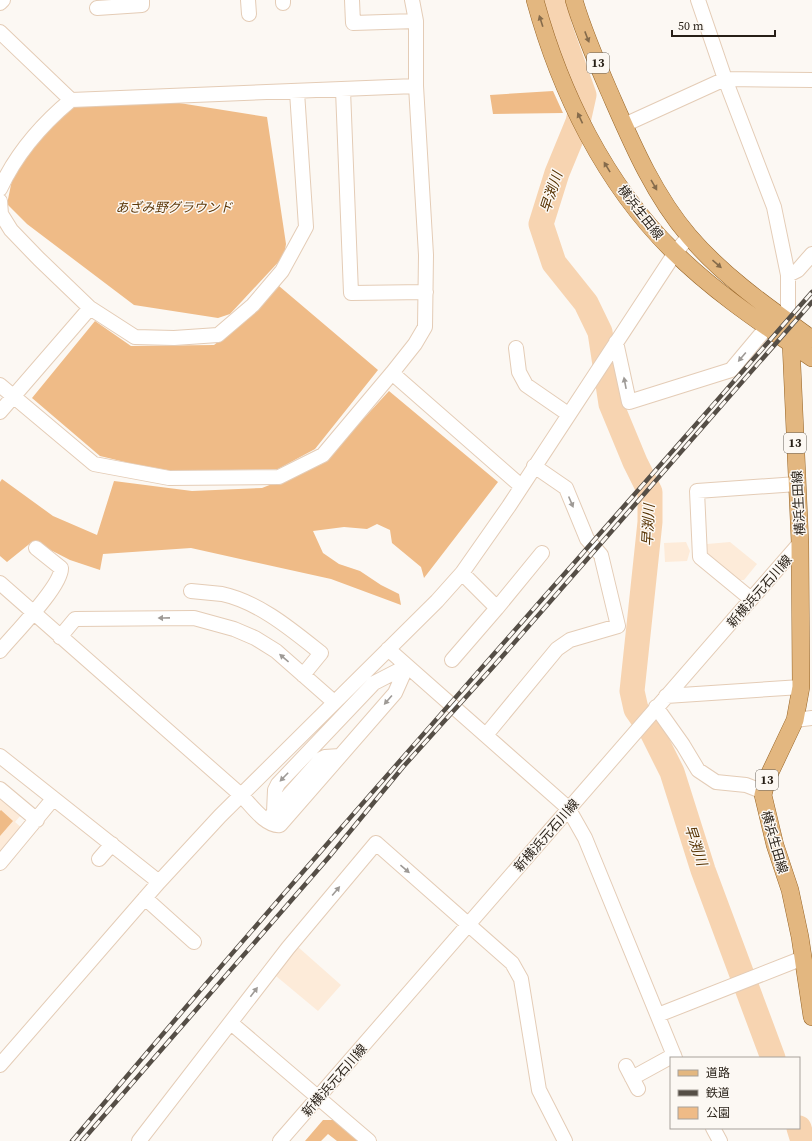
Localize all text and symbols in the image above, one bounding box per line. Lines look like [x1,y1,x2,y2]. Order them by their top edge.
scale bar [672,12,775,38]
one-way arrow [538,14,544,26]
text: 50 m [678,18,704,34]
one-way arrow [585,31,591,43]
road number: 13 [587,53,609,73]
one-way arrow [577,112,583,123]
one-way arrow [604,161,611,173]
water label: 早渕川 [535,167,568,215]
one-way arrow [650,179,657,191]
street label: 横浜生田線 [614,181,667,243]
park label: あざみ野グラウンド [115,199,233,216]
one-way arrow [711,260,722,269]
one-way arrow [737,351,746,362]
one-way arrow [622,376,628,389]
road number: 13 [784,433,806,453]
street label: 横浜生田線 [788,470,809,536]
one-way arrow [569,496,575,508]
water label: 早渕川 [637,502,659,546]
street label: 新横浜元石川線 [723,551,796,631]
one-way arrow [157,615,170,621]
one-way arrow [279,654,289,663]
one-way arrow [384,695,393,706]
road number: 13 [756,770,778,790]
one-way arrow [280,772,289,782]
street label: 新横浜元石川線 [510,795,583,875]
street label: 横浜生田線 [757,809,792,876]
water label: 早渕川 [680,822,713,870]
one-way arrow [400,865,411,874]
one-way arrow [331,886,340,897]
one-way arrow [250,987,259,998]
street label: 新横浜元石川線 [298,1040,371,1120]
legend [670,1057,800,1129]
text: 道路 [706,1065,730,1081]
text: 鉄道 [706,1085,730,1101]
text: 公園 [706,1105,730,1121]

